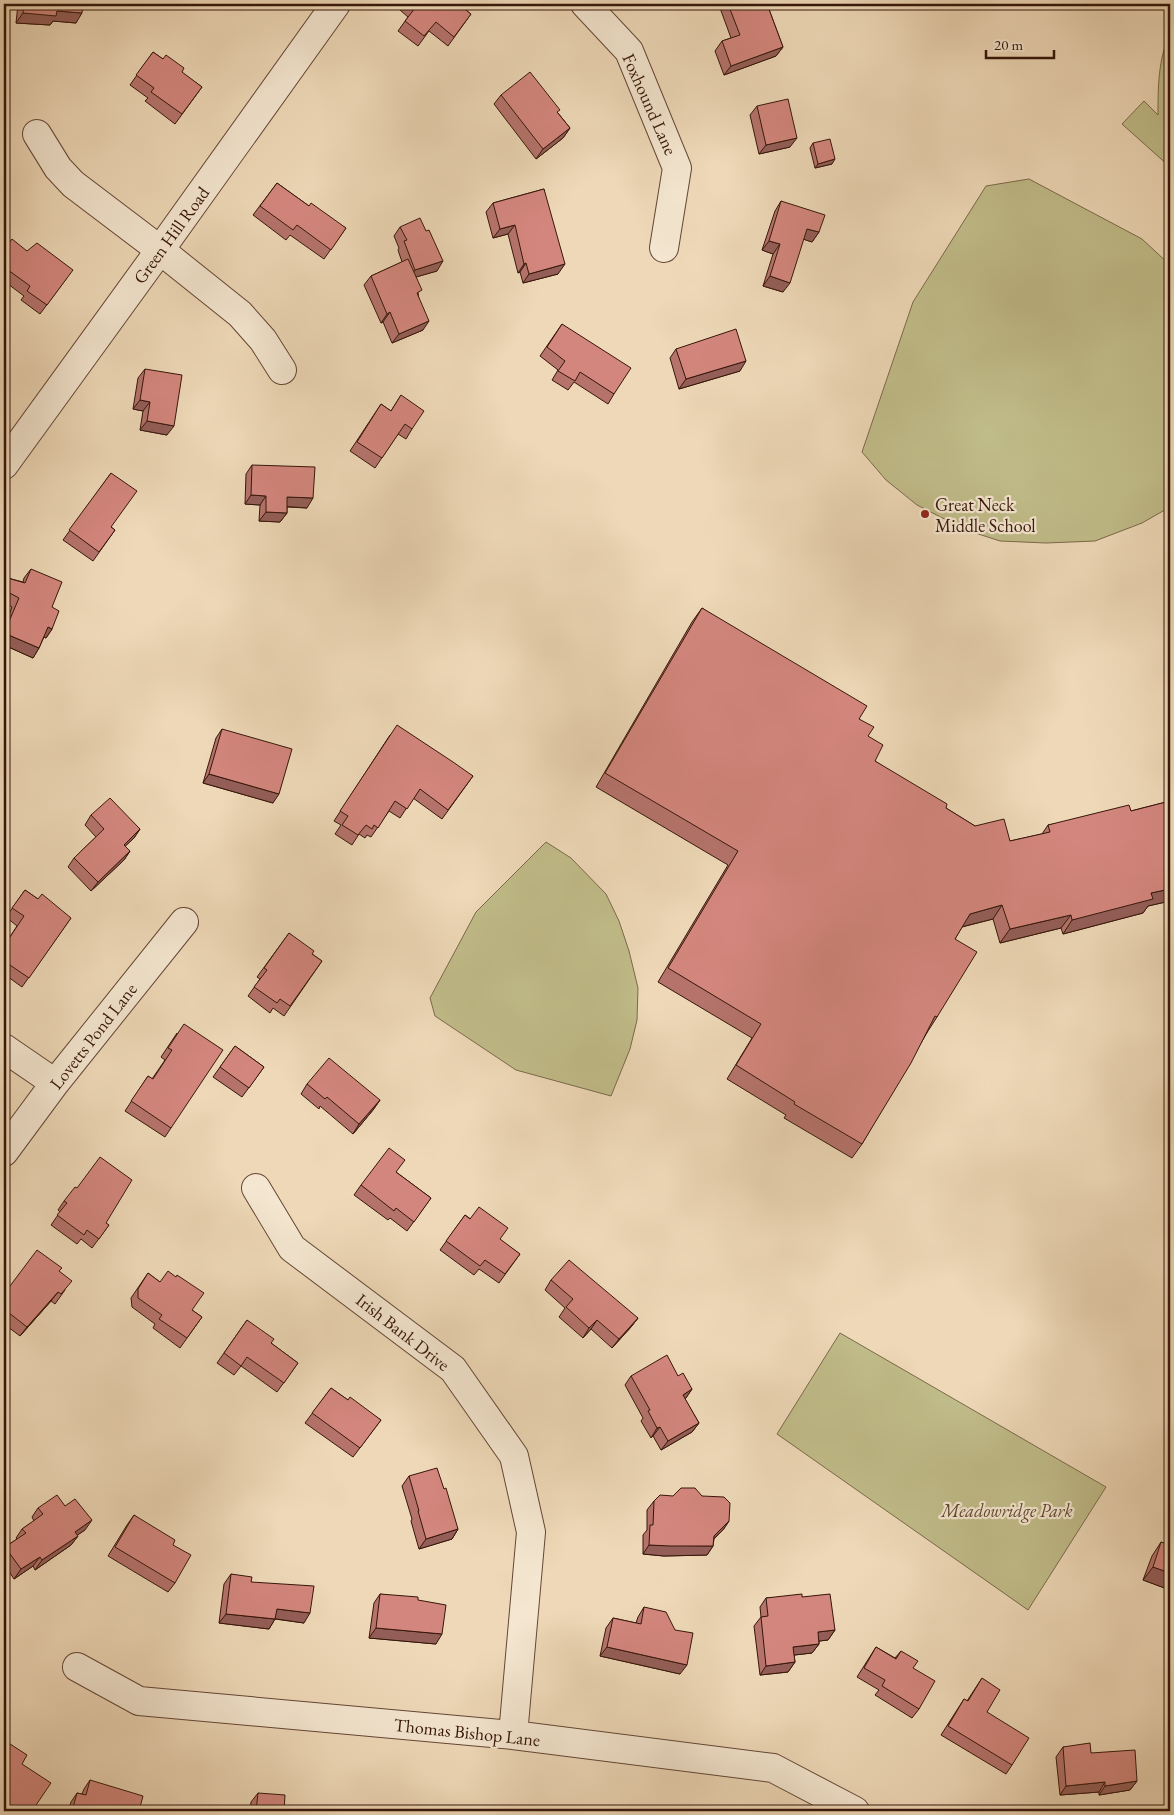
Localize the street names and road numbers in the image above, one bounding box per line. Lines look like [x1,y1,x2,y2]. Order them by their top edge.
street label: Foxhound Lane [617,50,683,158]
street label: Green Hill Road [128,181,215,288]
street label: Lovetts Pond Lane [44,978,142,1094]
street label: Irish Bank Drive [351,1288,455,1376]
street label: Thomas Bishop Lane [393,1713,541,1751]

